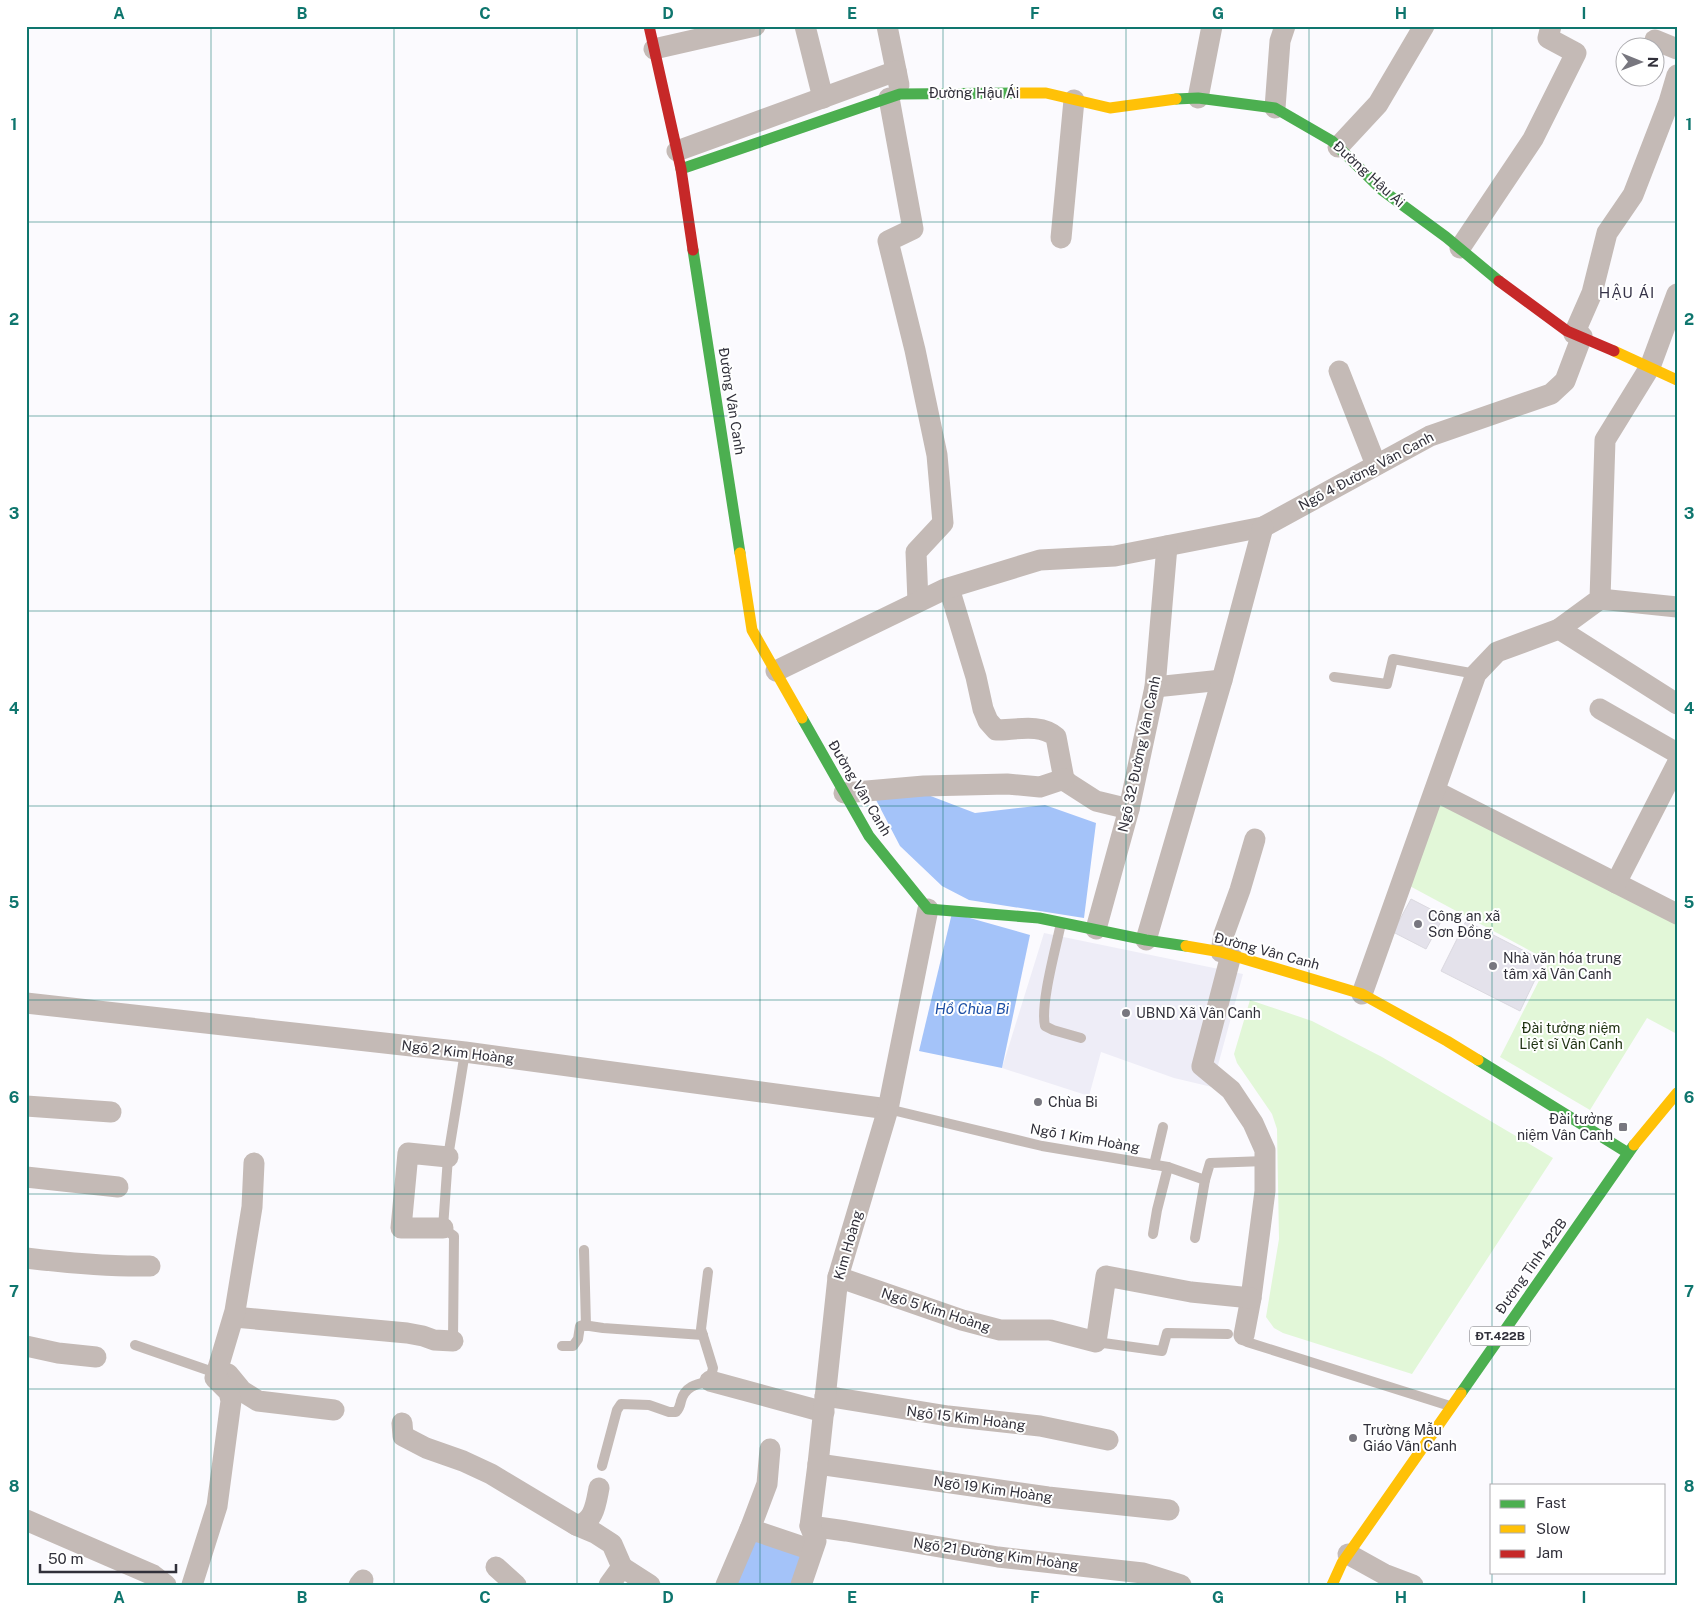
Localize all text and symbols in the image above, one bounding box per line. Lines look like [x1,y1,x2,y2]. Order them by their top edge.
text: A [113,4,125,23]
text: B [297,4,308,23]
text: C [479,4,491,23]
text: D [662,4,674,23]
text: E [847,4,857,23]
text: F [1030,4,1040,23]
text: G [1212,4,1224,23]
text: H [1395,4,1407,23]
text: I [1582,4,1586,23]
north arrow [1616,38,1666,88]
text: N [1645,57,1661,68]
street label: Đường Hậu Ái [929,84,1019,101]
text: 1 [11,115,17,134]
text: 1 [1686,115,1692,134]
street label: Đường Hậu Ái [1330,137,1409,210]
district label: HẬU ÁI [1599,283,1655,301]
text: 2 [9,310,19,329]
text: 2 [1684,310,1694,329]
street label: Đường Vân Canh [716,346,748,456]
street label: Ngõ 4 Đường Vân Canh [1296,429,1436,513]
text: 3 [9,504,19,523]
text: 3 [1684,504,1694,523]
street label: Ngõ 32 Đường Vân Canh [1115,674,1163,834]
text: 4 [9,699,20,718]
text: 4 [1684,699,1695,718]
street label: Đường Vân Canh [825,737,895,839]
text: 5 [9,893,20,912]
text: 5 [1684,893,1695,912]
place label: Công an xã Sơn Đồng [1428,908,1500,940]
marker: Công an xã Sơn Đồng [1412,918,1424,930]
street label: Đường Vân Canh [1213,929,1321,973]
place label: Nhà văn hóa trung tâm xã Vân Canh [1503,950,1622,982]
marker: Nhà văn hóa trung tâm xã Vân Canh [1487,960,1499,972]
water label: Hồ Chùa Bi [935,1000,1010,1017]
place label: UBND Xã Vân Canh [1136,1005,1261,1021]
marker: UBND Xã Vân Canh [1120,1007,1132,1019]
park label: Đài tưởng niệm Liệt sĩ Vân Canh [1519,1020,1623,1052]
street label: Ngõ 2 Kim Hoàng [401,1037,516,1067]
text: 6 [9,1088,19,1107]
text: 6 [1684,1088,1694,1107]
place label: Chùa Bi [1048,1094,1098,1110]
marker: Chùa Bi [1032,1096,1044,1108]
place label: Đài tưởng niệm Vân Canh [1517,1111,1613,1143]
street label: Ngõ 1 Kim Hoàng [1029,1120,1141,1156]
marker: Đài tưởng niệm Vân Canh [1617,1121,1629,1133]
street label: Kim Hoàng [830,1208,866,1282]
street label: Đường Tỉnh 422B [1492,1215,1570,1317]
text: 7 [9,1282,19,1301]
text: 7 [1684,1282,1694,1301]
street label: Ngõ 5 Kim Hoàng [879,1285,993,1335]
road number: ĐT.422B [1470,1326,1530,1345]
street label: Ngõ 15 Kim Hoàng [906,1403,1027,1433]
place label: Trường Mẫu Giáo Vân Canh [1363,1422,1457,1454]
marker: Trường Mẫu Giáo Vân Canh [1347,1432,1359,1444]
street label: Ngõ 19 Kim Hoàng [933,1473,1054,1505]
text: 8 [9,1477,20,1496]
text: 8 [1684,1477,1695,1496]
legend [1490,1484,1666,1574]
text: Fast [1536,1494,1566,1511]
text: Slow [1536,1520,1571,1537]
street label: Ngõ 21 Đường Kim Hoàng [912,1534,1080,1574]
scale bar [40,1541,176,1573]
text: Jam [1536,1544,1563,1561]
text: 50 m [48,1550,83,1567]
text: A [113,1588,125,1607]
text: B [297,1588,308,1607]
text: C [479,1588,491,1607]
text: D [662,1588,674,1607]
text: E [847,1588,857,1607]
text: F [1030,1588,1040,1607]
text: G [1212,1588,1224,1607]
text: H [1395,1588,1407,1607]
text: I [1582,1588,1586,1607]

